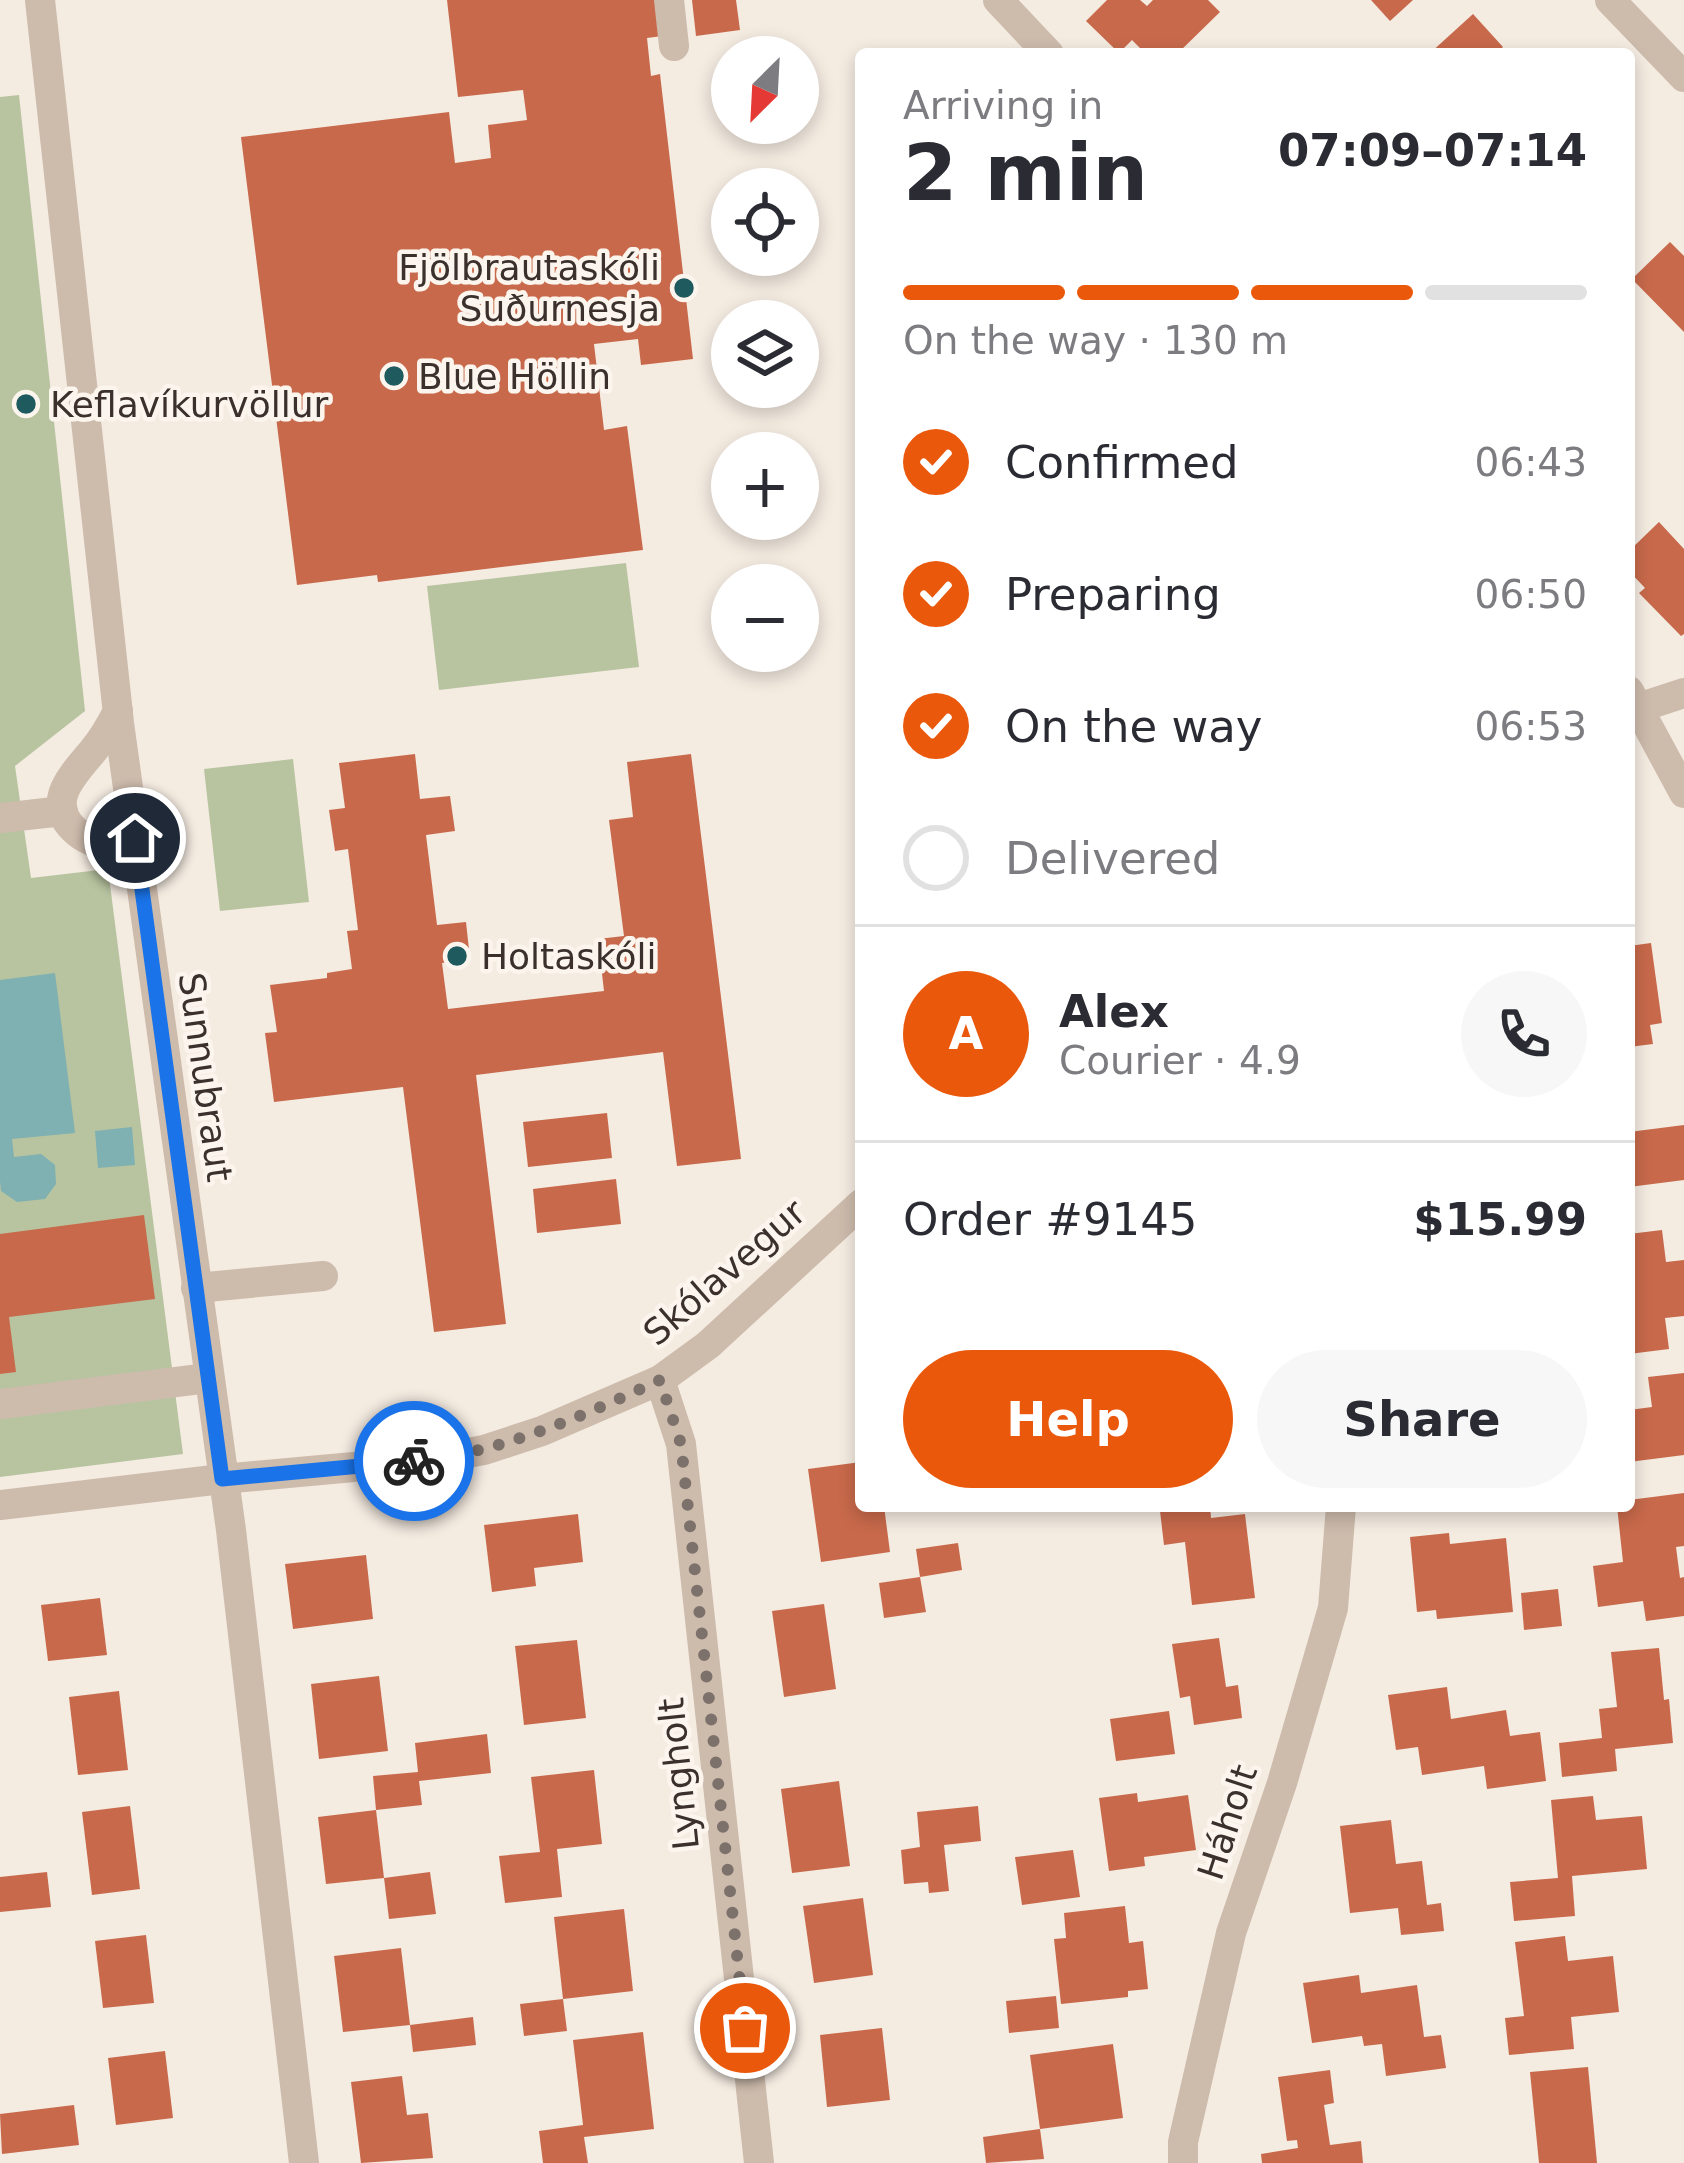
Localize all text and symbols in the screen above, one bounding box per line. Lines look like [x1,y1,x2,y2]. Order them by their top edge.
north arrow [711,36,819,144]
map controls [711,36,819,672]
text: Arriving in [903,83,1103,128]
text: 07:09–07:14 [1278,124,1587,177]
text: 2 min [903,128,1148,218]
button: locate [711,168,819,276]
place label: Fjölbrautaskóli Suðurnesja [398,247,660,329]
marker: Fjölbrautaskóli Suðurnesja [671,275,697,301]
button: layers [711,300,819,408]
text: On the way · 130 m [903,318,1288,363]
place label: Blue Höllin [418,356,611,397]
marker: Blue Höllin [381,363,407,389]
place label: Keflavíkurvöllur [50,384,329,425]
marker: Keflavíkurvöllur [13,391,39,417]
icon: check [903,429,969,495]
button: + [711,432,819,540]
text: Confirmed [1005,436,1239,489]
text: 06:43 [1475,440,1587,485]
icon: check [903,561,969,627]
button: − [711,564,819,672]
text: Preparing [1005,568,1221,621]
text: 06:50 [1475,572,1587,617]
icon: check [903,693,969,759]
text: On the way [1005,700,1262,753]
text: 06:53 [1475,704,1587,749]
pin [84,787,186,889]
icon: home [102,805,168,871]
text: Delivered [1005,832,1220,885]
place label: Holtaskóli [481,936,657,977]
marker: Holtaskóli [444,943,470,969]
street label: Sunnubraut [171,970,240,1184]
button: phone [1461,971,1587,1097]
text: Alex [1059,985,1169,1038]
text: A [949,1007,983,1060]
text: Courier · 4.9 [1059,1038,1301,1083]
street label: Skólavegur [635,1191,814,1354]
text: Order #9145 [903,1193,1197,1246]
text: $15.99 [1413,1193,1587,1246]
button: Help [903,1350,1233,1488]
button: Share [1257,1350,1587,1488]
courier [354,1401,474,1521]
icon: bike [381,1428,447,1494]
street label: Lyngholt [650,1696,707,1852]
street label: Háholt [1190,1760,1265,1885]
pin [694,1977,796,2079]
icon: bag [712,1995,778,2061]

